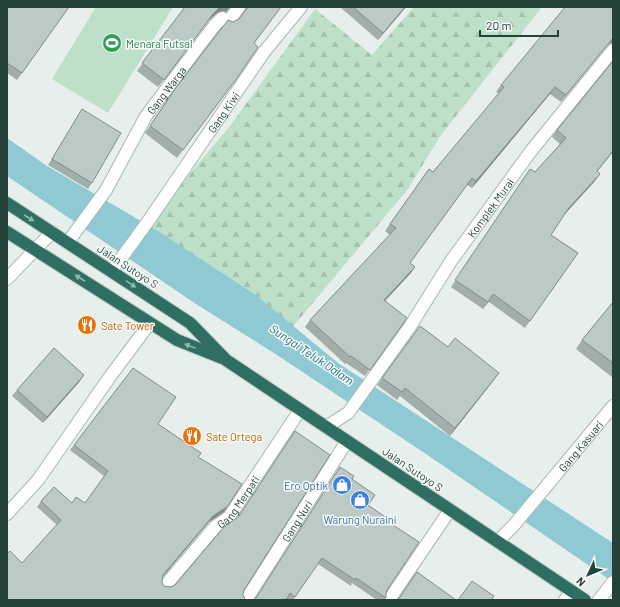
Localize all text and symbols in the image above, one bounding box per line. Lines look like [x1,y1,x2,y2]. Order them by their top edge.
scale bar [480,12,558,38]
text: 20 m [486,18,512,32]
sports icon: Menara Futsal [101,32,123,54]
place label: Menara Futsal [126,37,193,50]
street label: Gang Warga [144,63,188,116]
street label: Gang Kiwi [204,89,242,135]
street label: Komplek Murai [464,175,516,240]
one-way arrow [23,214,35,221]
street label: Jalan Sutoyo S [95,242,161,290]
one-way arrow [74,274,85,281]
one-way arrow [126,280,136,288]
restaurant icon: Sate Tower [76,314,98,336]
place label: Sate Tower [101,319,154,332]
water label: Sungai Teluk Dalam [267,321,357,387]
one-way arrow [184,342,196,348]
street label: Gang Kasuari [555,417,605,474]
restaurant icon: Sate Ortega [181,425,203,447]
place label: Sate Ortega [206,430,262,443]
street label: Jalan Sutoyo S [380,444,446,494]
street label: Gang Merpati [214,473,261,530]
shop icon: Ero Optik [331,474,353,496]
place label: Ero Optik [284,479,328,492]
shop icon: Warung Nuraini [349,489,371,511]
street label: Gang Nuri [278,497,314,544]
place label: Warung Nuraini [323,513,397,526]
north arrow [568,555,608,595]
text: N [573,575,588,589]

